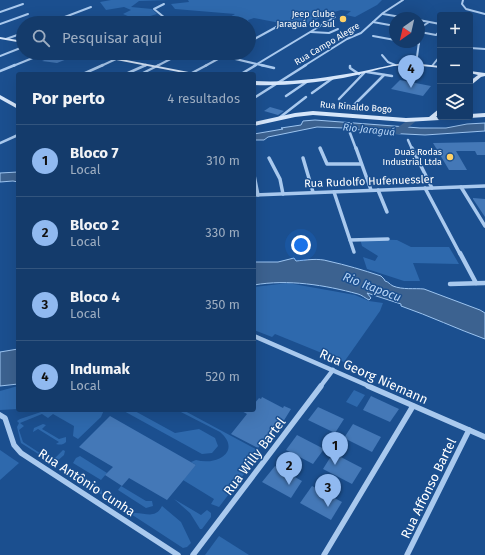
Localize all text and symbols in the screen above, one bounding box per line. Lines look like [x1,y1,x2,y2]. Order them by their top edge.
place label: Jeep Clube Jaraguá do Sul [276,9,335,29]
north arrow [389,12,425,48]
map controls [437,12,473,120]
button: + [437,12,473,48]
marker: Jeep Clube Jaraguá do Sul [338,14,348,24]
search box [16,16,256,60]
street label: Rua Campo Alegre [293,21,361,67]
icon: search [30,27,52,49]
text: Pesquisar aqui [62,29,162,47]
button: − [437,48,473,84]
pin: 4 [398,55,424,88]
button: layers [437,84,473,120]
text: Por perto [32,88,105,109]
text: 4 resultados [167,91,240,106]
street label: Rua Rinaldo Bogo [320,99,392,115]
water label: Rio Jaraguá [342,121,396,139]
text: Bloco 7 [70,144,119,162]
place label: Duas Rodas Industrial Ltda [383,147,442,167]
marker: Duas Rodas Industrial Ltda [445,152,455,162]
text: 1 [42,153,48,168]
text: 310 m [206,153,240,168]
text: Local [70,162,101,177]
street label: Rua Rudolfo Hufenuessler [304,173,435,190]
text: Bloco 2 [70,216,119,234]
text: 2 [42,225,48,240]
text: 330 m [205,225,240,240]
text: Local [70,234,101,249]
your location [291,235,311,255]
water label: Rio Itapocu [341,269,403,305]
text: Bloco 4 [70,288,120,306]
text: 3 [42,297,48,312]
text: 350 m [205,297,240,312]
text: Local [70,306,101,321]
street label: Rua Georg Niemann [317,346,430,407]
text: Indumak [70,360,130,378]
text: 4 [41,369,49,384]
text: 520 m [205,369,240,384]
text: Local [70,378,101,393]
street label: Rua Willy Bartel [220,414,289,498]
pin: 1 [322,432,348,465]
street label: Rua Affonso Bartel [398,435,459,541]
street label: Rua Antônio Cunha [36,446,138,519]
pin: 2 [276,452,302,485]
pin: 3 [315,474,341,507]

